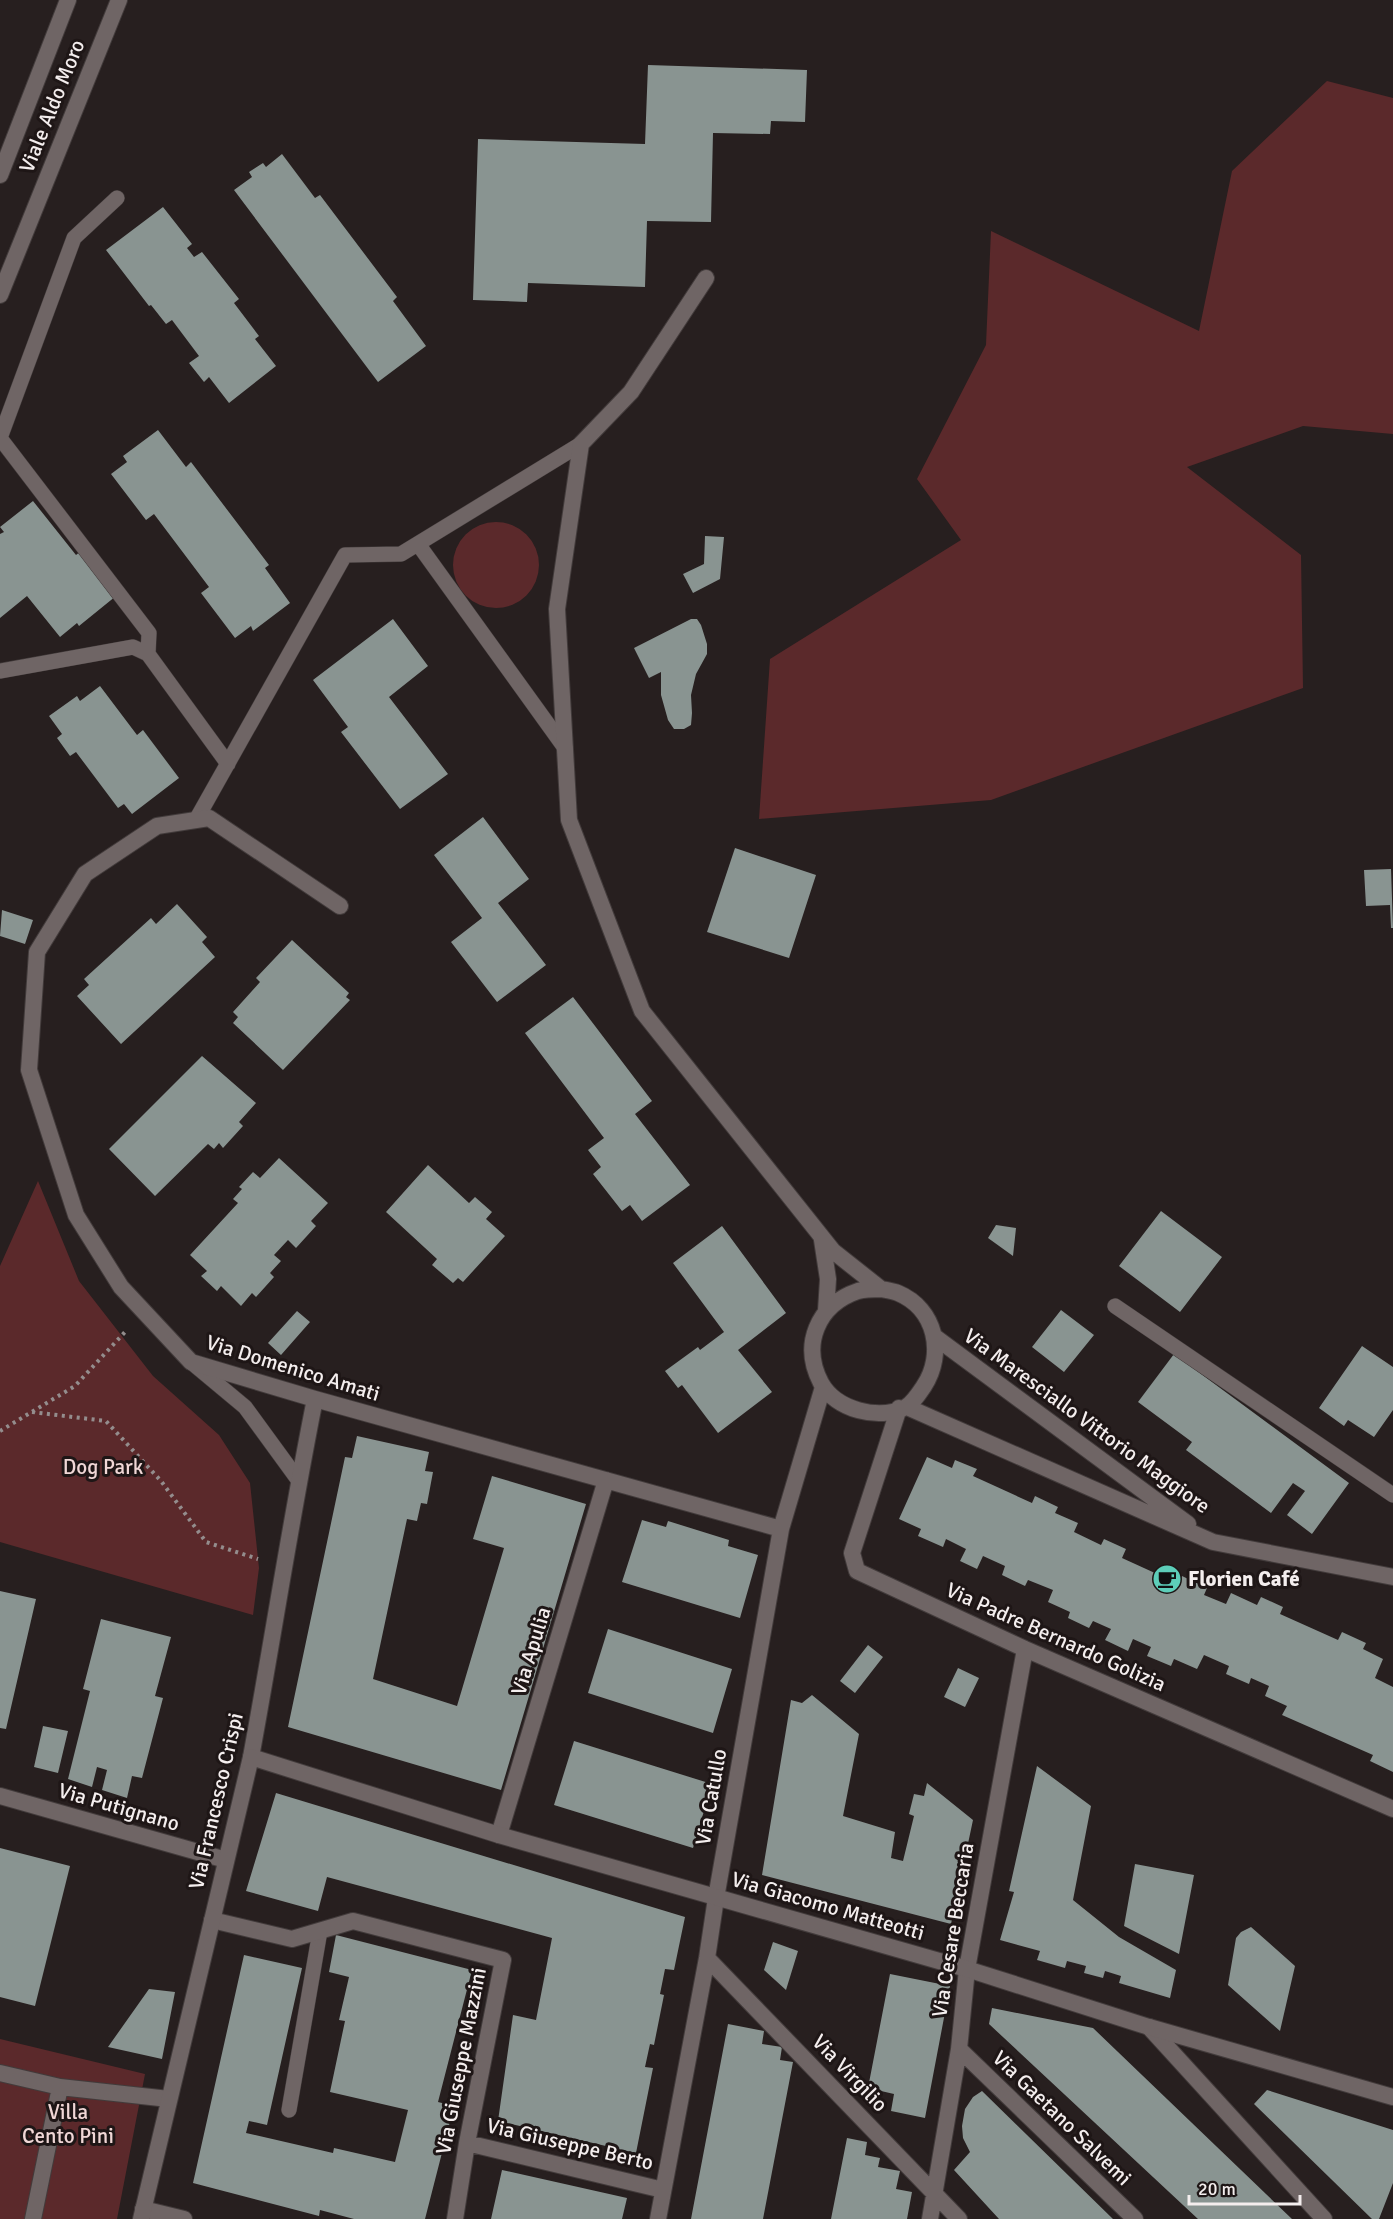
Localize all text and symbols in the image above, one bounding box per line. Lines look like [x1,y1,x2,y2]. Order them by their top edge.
street label: Viale Aldo Moro [14,36,90,176]
street label: Via Maresciallo Vittorio Maggiore [959,1323,1215,1519]
street label: Via Domenico Amati [203,1329,383,1407]
park label: Dog Park [63,1454,144,1480]
cafe icon: Florien Café [1151,1563,1183,1595]
place label: Florien Café [1188,1566,1300,1592]
street label: Via Padre Bernardo Golizia [942,1577,1170,1697]
street label: Via Apulia [505,1604,557,1698]
street label: Via Francesco Crispi [183,1710,249,1892]
street label: Via Catullo [690,1747,732,1847]
street label: Via Putignano [55,1777,183,1837]
street label: Via Cesare Beccaria [926,1841,980,2019]
street label: Via Giacomo Matteotti [729,1866,927,1946]
street label: Via Giuseppe Mazzini [430,1965,492,2157]
street label: Via Virgilio [807,2029,893,2117]
street label: Via Gaetano Salvemi [987,2045,1137,2191]
park label: Villa Cento Pini [22,2099,114,2149]
street label: Via Giuseppe Berto [484,2112,656,2176]
scale bar [1189,2168,1300,2206]
text: 20 m [1198,2178,1236,2200]

